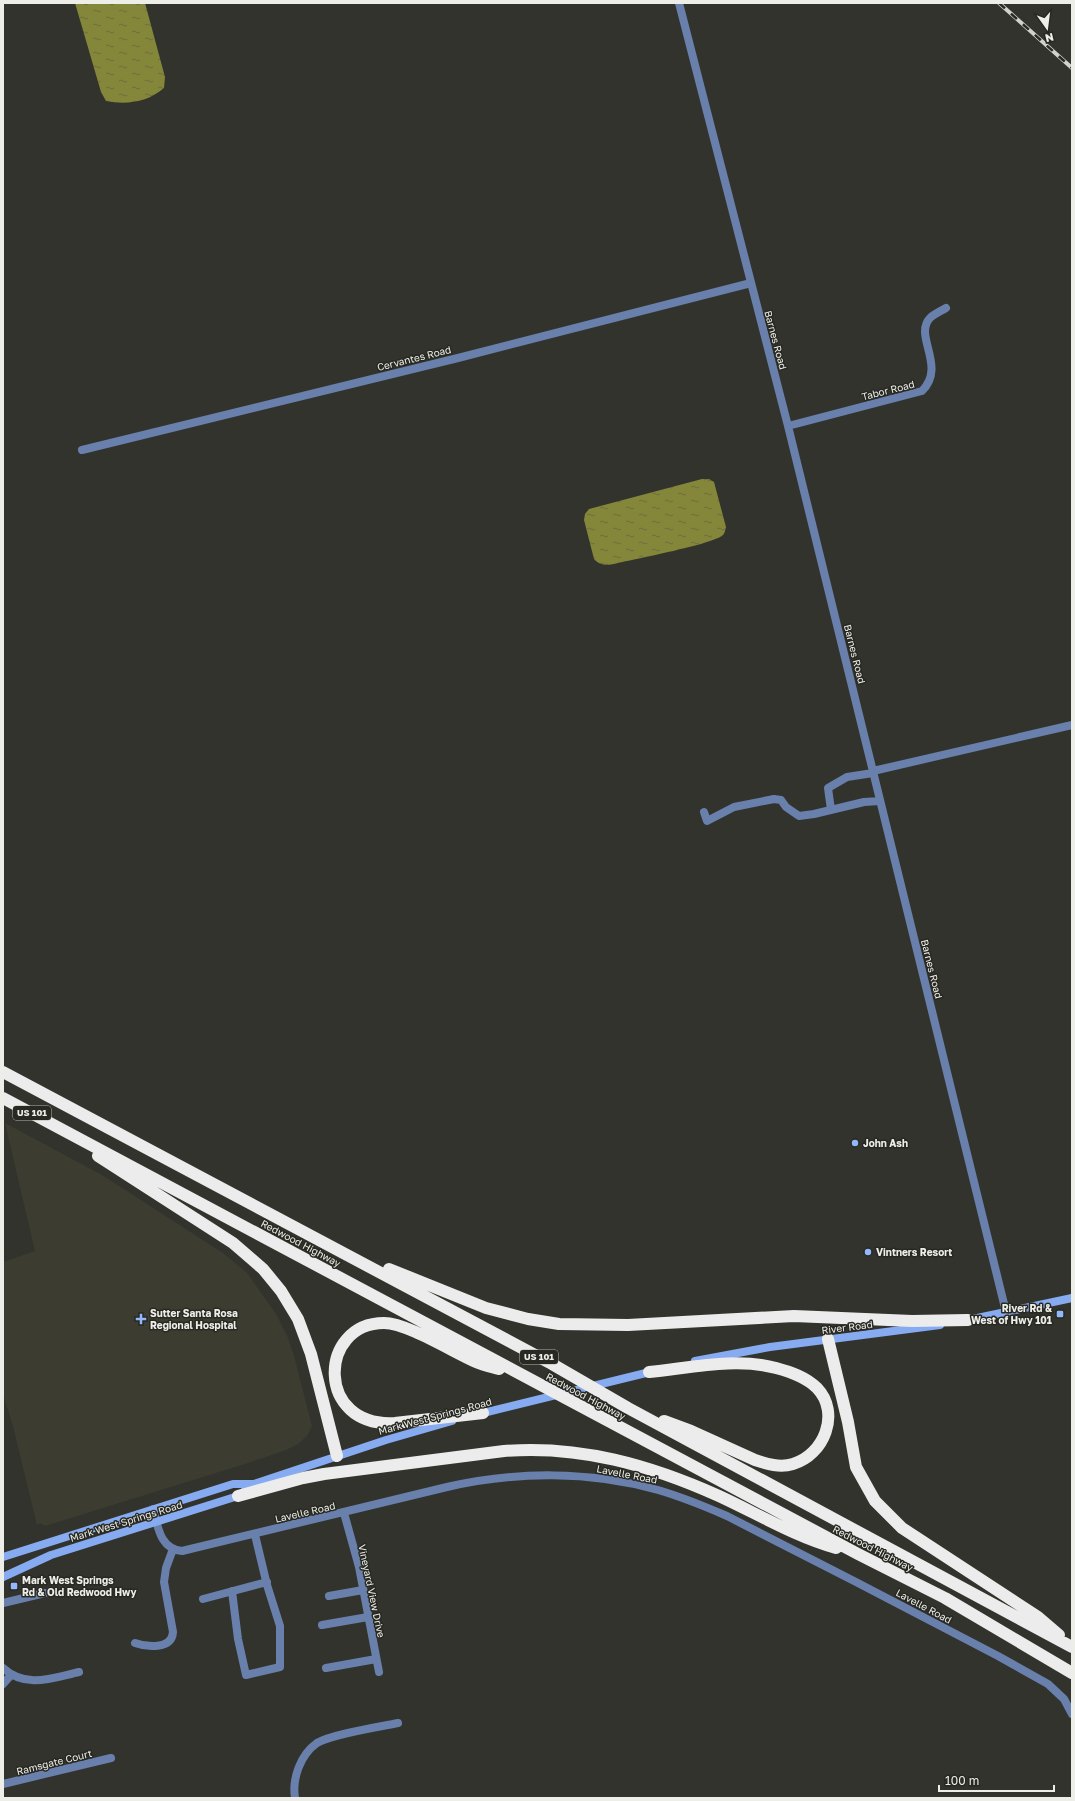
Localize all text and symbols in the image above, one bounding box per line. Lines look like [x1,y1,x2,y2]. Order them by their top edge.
north arrow [1027,8,1067,48]
text: N [1044,31,1055,46]
street label: Barnes Road [762,309,790,371]
street label: Cervantes Road [376,343,452,373]
street label: Tabor Road [860,378,916,402]
street label: Barnes Road [842,623,868,685]
street label: Barnes Road [919,938,945,1000]
road number: US 101 [13,1106,51,1120]
place label: John Ash [863,1137,908,1149]
marker: John Ash [850,1138,860,1148]
street label: Redwood Highway [259,1217,343,1269]
place label: Vintners Resort [876,1246,952,1258]
marker: Vintners Resort [863,1247,873,1257]
place label: River Rd & West of Hwy 101 [971,1302,1053,1326]
place label: Sutter Santa Rosa Regional Hospital [150,1307,238,1331]
marker: River Rd & West of Hwy 101 [1055,1309,1065,1319]
marker: Sutter Santa Rosa Regional Hospital [135,1313,147,1325]
street label: River Road [821,1318,873,1336]
road number: US 101 [520,1350,558,1364]
street label: Redwood Highway [544,1370,628,1422]
street label: Mark West Springs Road [377,1395,493,1437]
street label: Lavelle Road [596,1462,658,1486]
street label: Mark West Springs Road [68,1498,184,1544]
street label: Lavelle Road [274,1499,336,1525]
street label: Redwood Highway [831,1523,916,1574]
street label: Vineyard View Drive [356,1543,388,1639]
place label: Mark West Springs Rd & Old Redwood Hwy [22,1574,137,1598]
marker: Mark West Springs Rd & Old Redwood Hwy [9,1581,19,1591]
street label: Lavelle Road [894,1586,954,1626]
street label: Ramsgate Court [15,1747,93,1777]
scale bar [939,1767,1054,1793]
text: 100 m [945,1773,979,1788]

